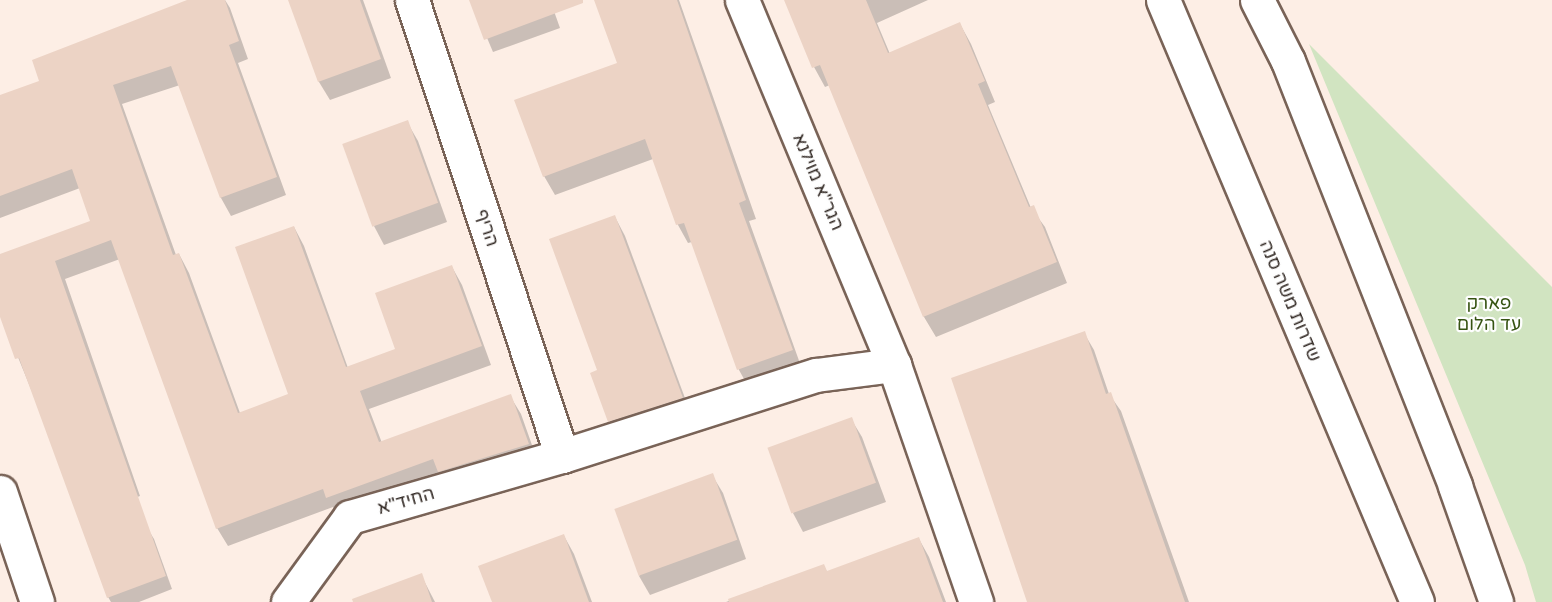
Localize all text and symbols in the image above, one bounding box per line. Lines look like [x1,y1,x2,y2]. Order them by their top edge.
street label: הגר"א מוילנא [788,130,848,234]
street label: הריף [471,207,503,249]
street label: שדרות משה סנה [1255,237,1325,365]
park label: פארק עד הלום [1457,293,1521,336]
street label: החיד"א [375,483,437,519]

